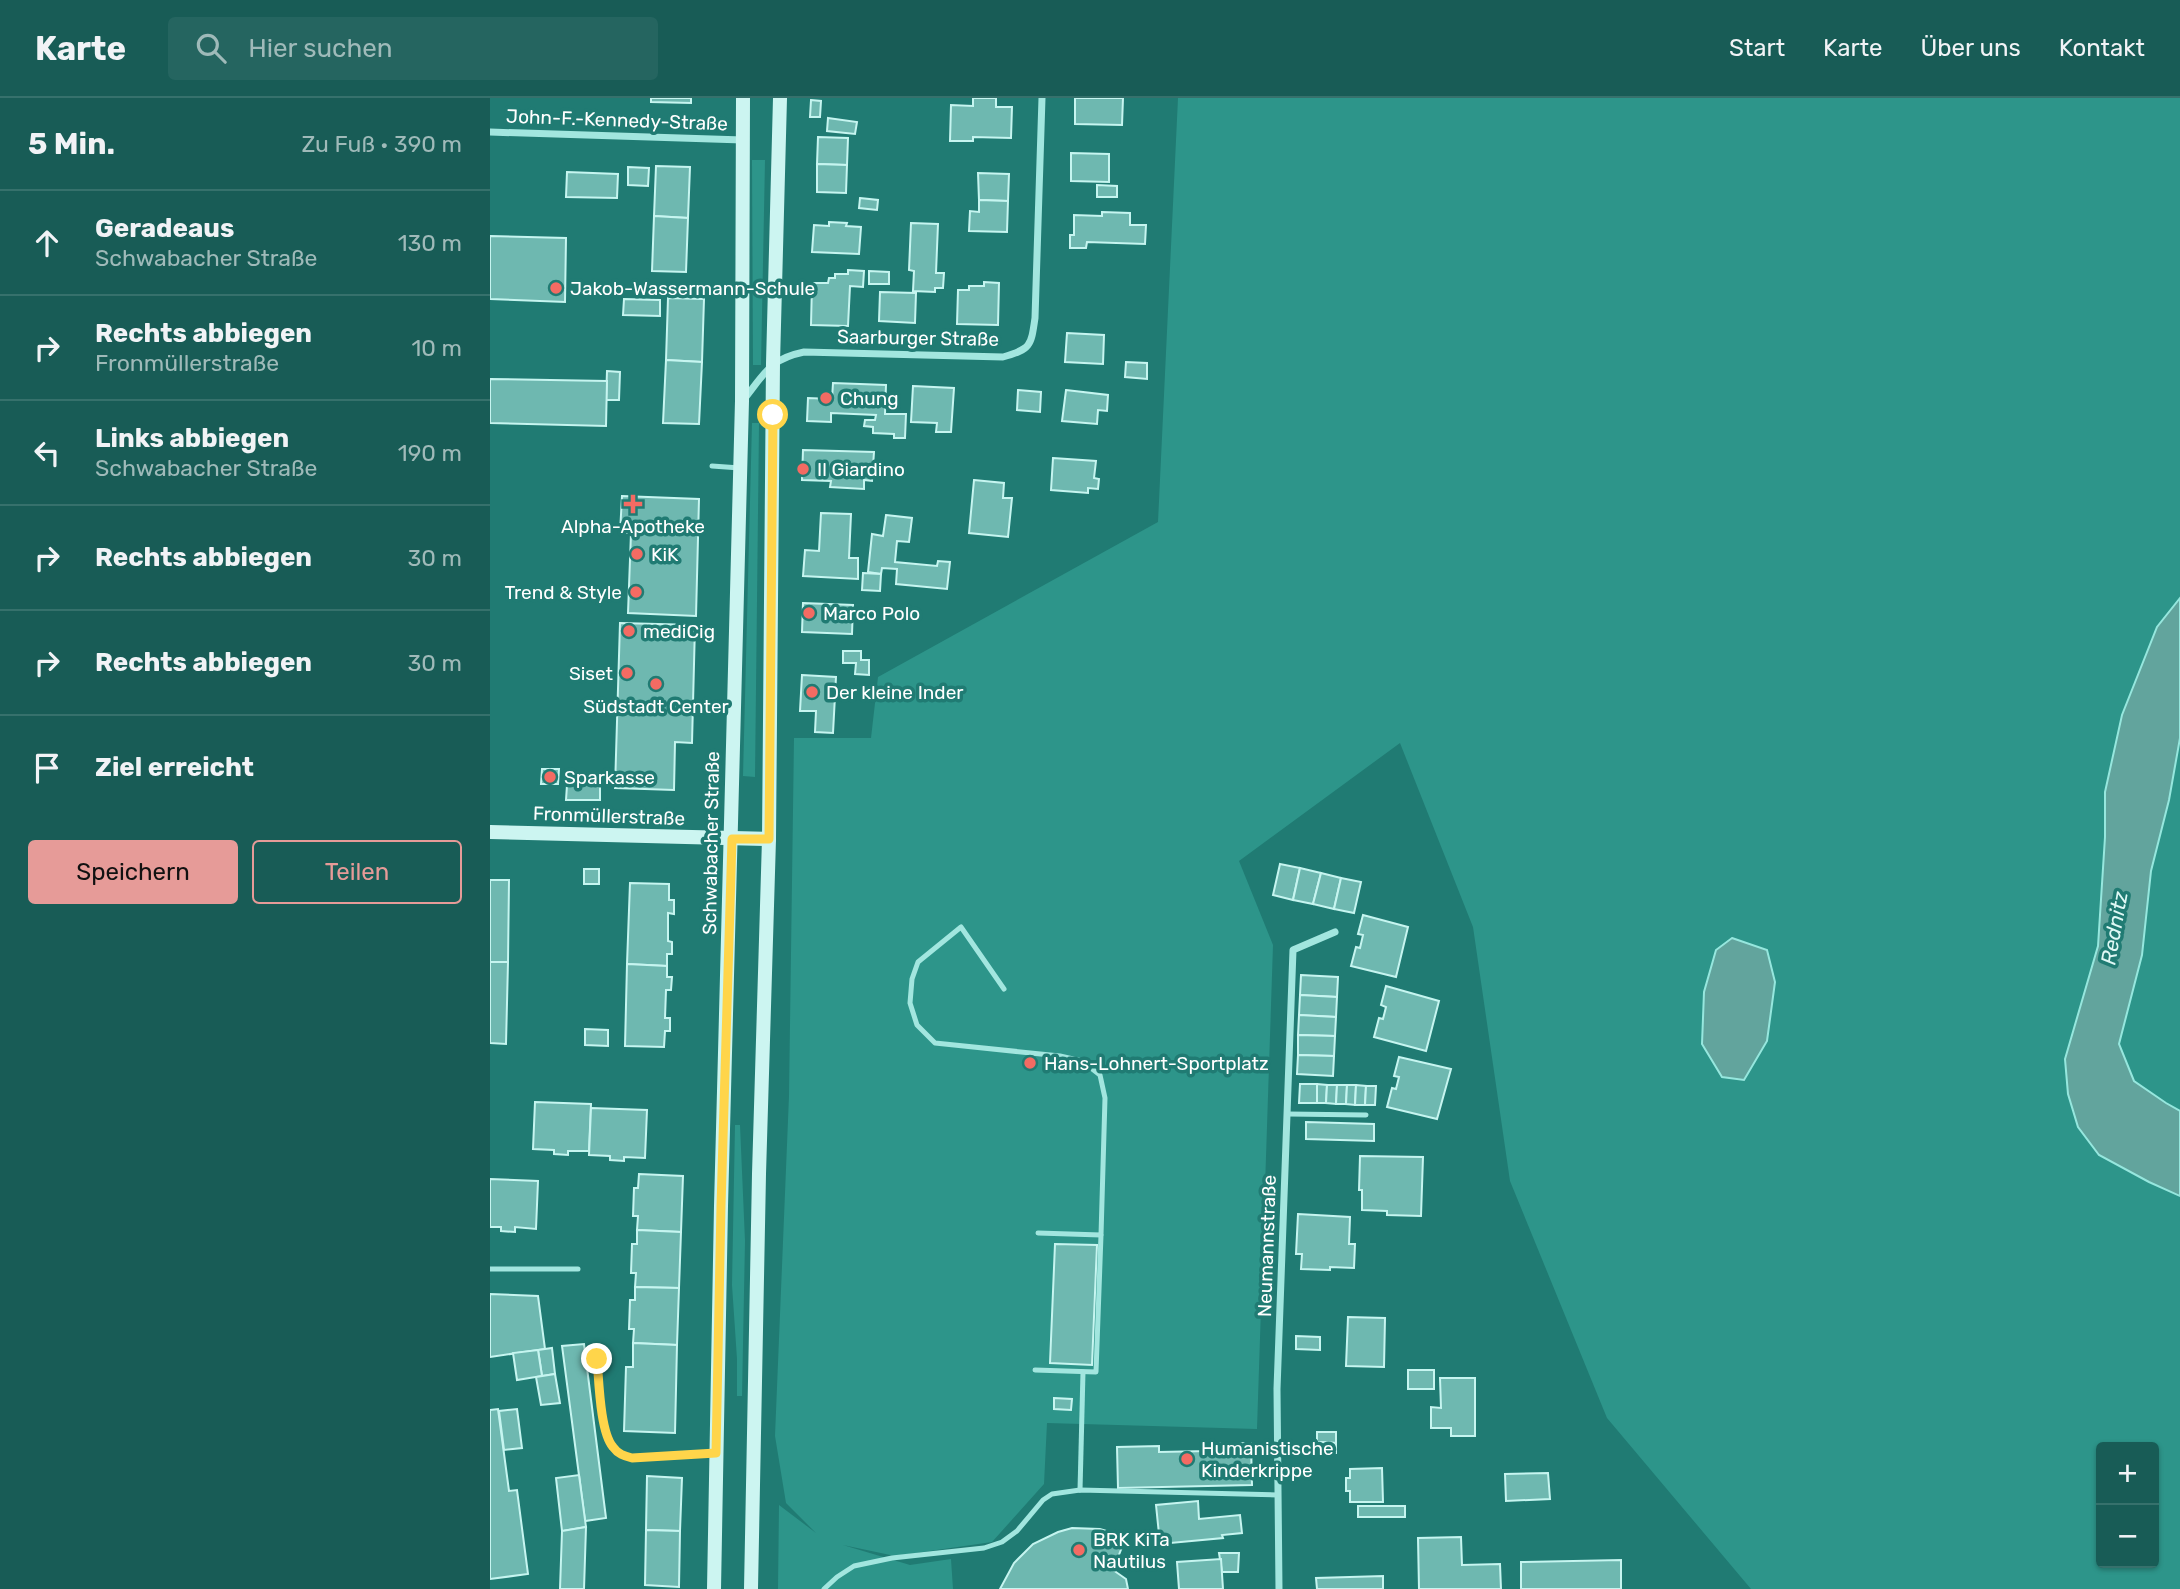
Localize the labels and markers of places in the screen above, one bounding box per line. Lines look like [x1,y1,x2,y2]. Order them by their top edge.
place label: Jakob-Wassermann-Schule [570,277,815,300]
marker: Jakob-Wassermann-Schule [548,280,564,296]
place label: Chung [840,387,899,410]
marker: Chung [818,390,834,406]
place label: Il Giardino [817,458,905,481]
marker: Il Giardino [795,461,811,477]
marker: Alpha-Apotheke [625,496,641,512]
place label: Alpha-Apotheke [561,515,705,538]
place label: KiK [651,543,679,566]
marker: KiK [629,546,645,562]
place label: Trend & Style [505,581,622,604]
marker: Trend & Style [628,584,644,600]
place label: Marco Polo [823,602,920,625]
marker: Marco Polo [801,605,817,621]
place label: mediCig [643,620,715,643]
marker: mediCig [621,623,637,639]
place label: Siset [569,662,614,685]
marker: Siset [619,665,635,681]
marker: Südstadt Center [648,676,664,692]
place label: Der kleine Inder [826,681,964,704]
marker: Der kleine Inder [804,684,820,700]
place label: Südstadt Center [583,695,730,718]
place label: Sparkasse [564,766,655,789]
marker: Sparkasse [542,769,558,785]
place label: Hans-Lohnert-Sportplatz [1044,1052,1269,1075]
marker: Hans-Lohnert-Sportplatz [1022,1055,1038,1071]
place label: Humanistische Kinderkrippe [1201,1437,1334,1482]
marker: Humanistische Kinderkrippe [1179,1451,1195,1467]
place label: BRK KiTa Nautilus [1093,1528,1170,1573]
marker: BRK KiTa Nautilus [1071,1542,1087,1558]

